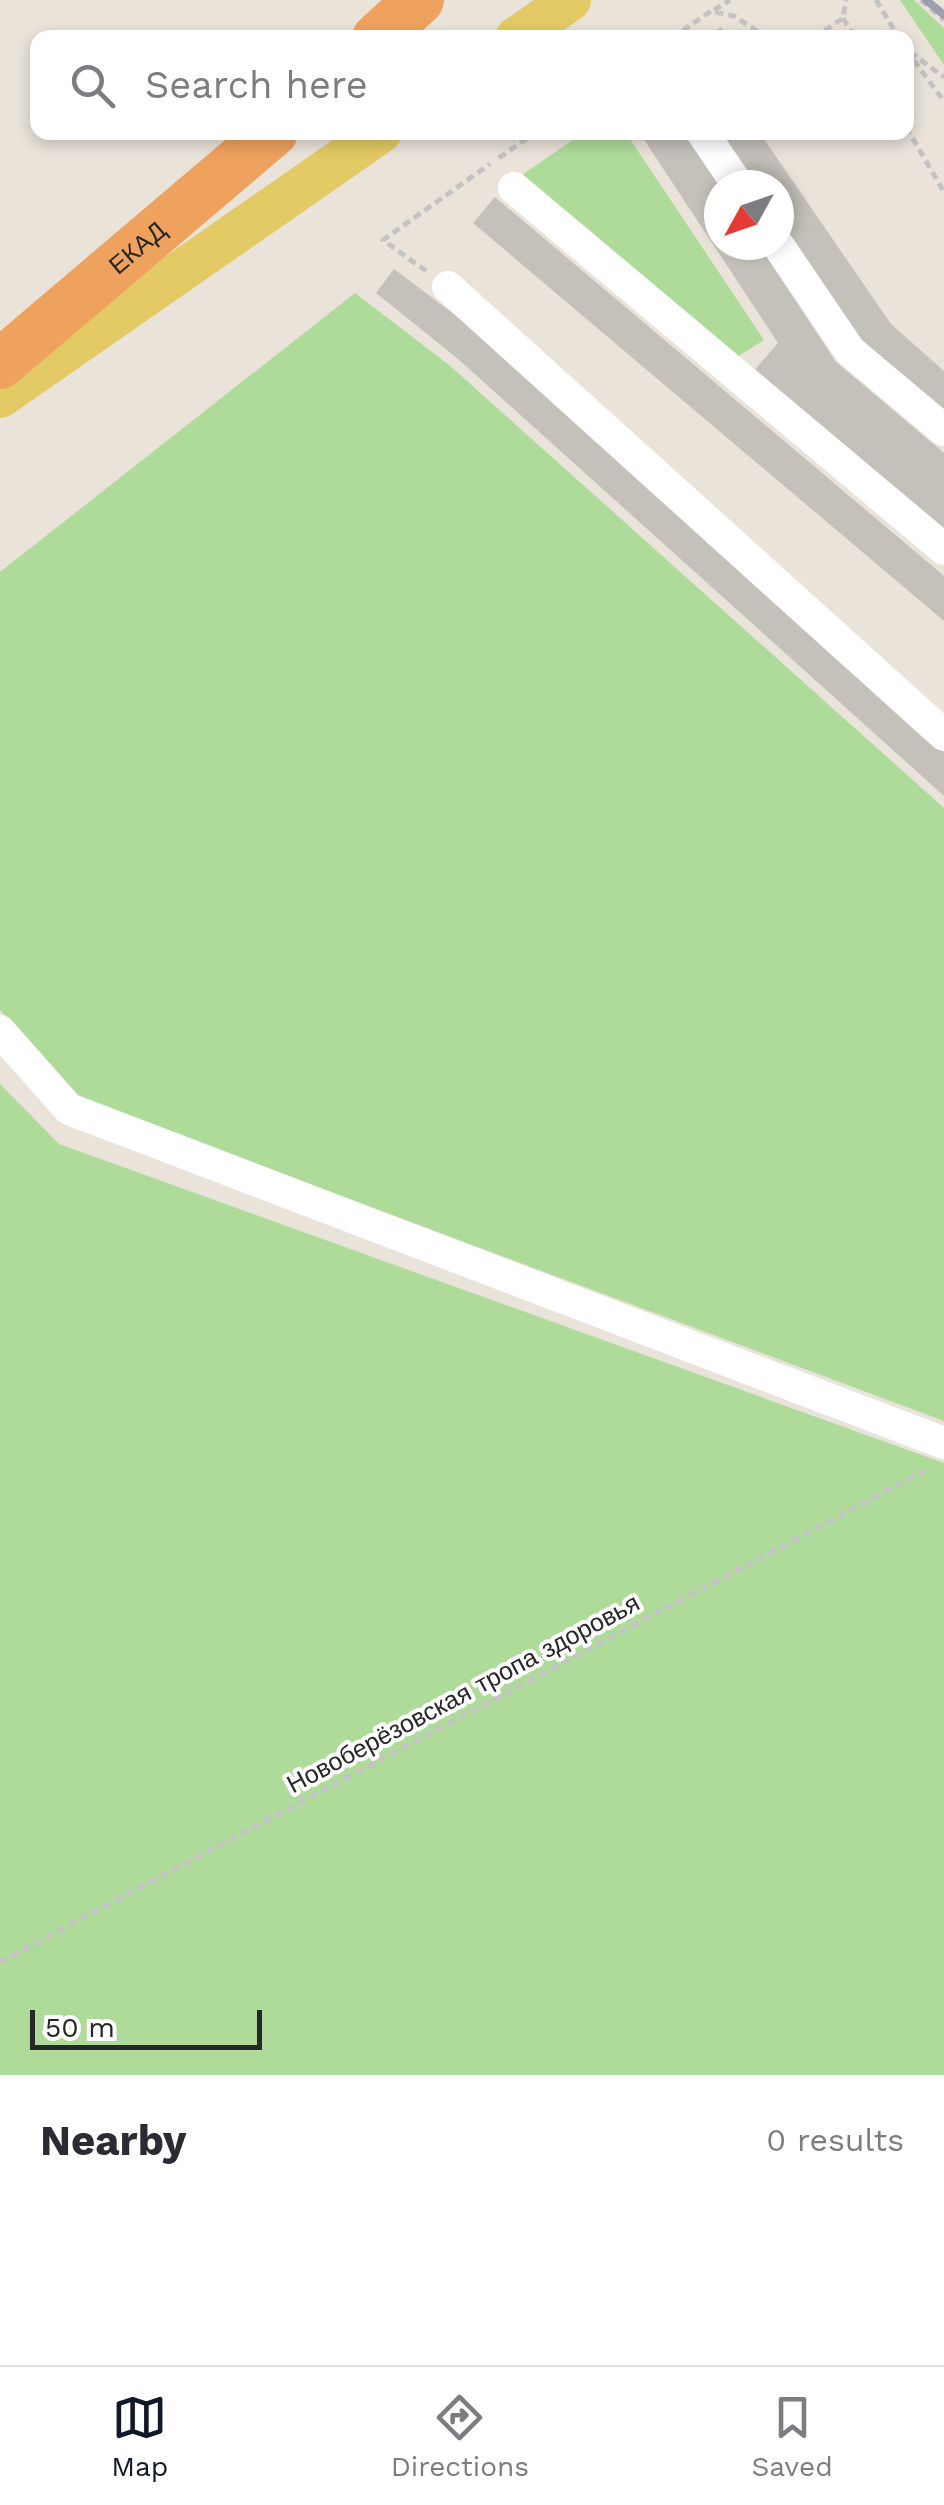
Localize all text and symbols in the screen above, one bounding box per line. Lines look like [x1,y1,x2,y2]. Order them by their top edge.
search box [30,30,914,140]
icon: search [65,58,120,113]
text: Search here [145,63,368,107]
north arrow [704,170,794,260]
street label: ЕКАД [103,215,172,280]
street label: Новоберёзовская тропа здоровья [282,1588,644,1799]
scale bar [30,2005,262,2050]
text: 50 m [45,2011,115,2044]
text: Nearby [40,2116,187,2165]
text: 0 results [766,2121,904,2159]
tab: Map [111,2390,168,2483]
tab: Directions [391,2390,529,2483]
tab: Saved [751,2390,833,2483]

